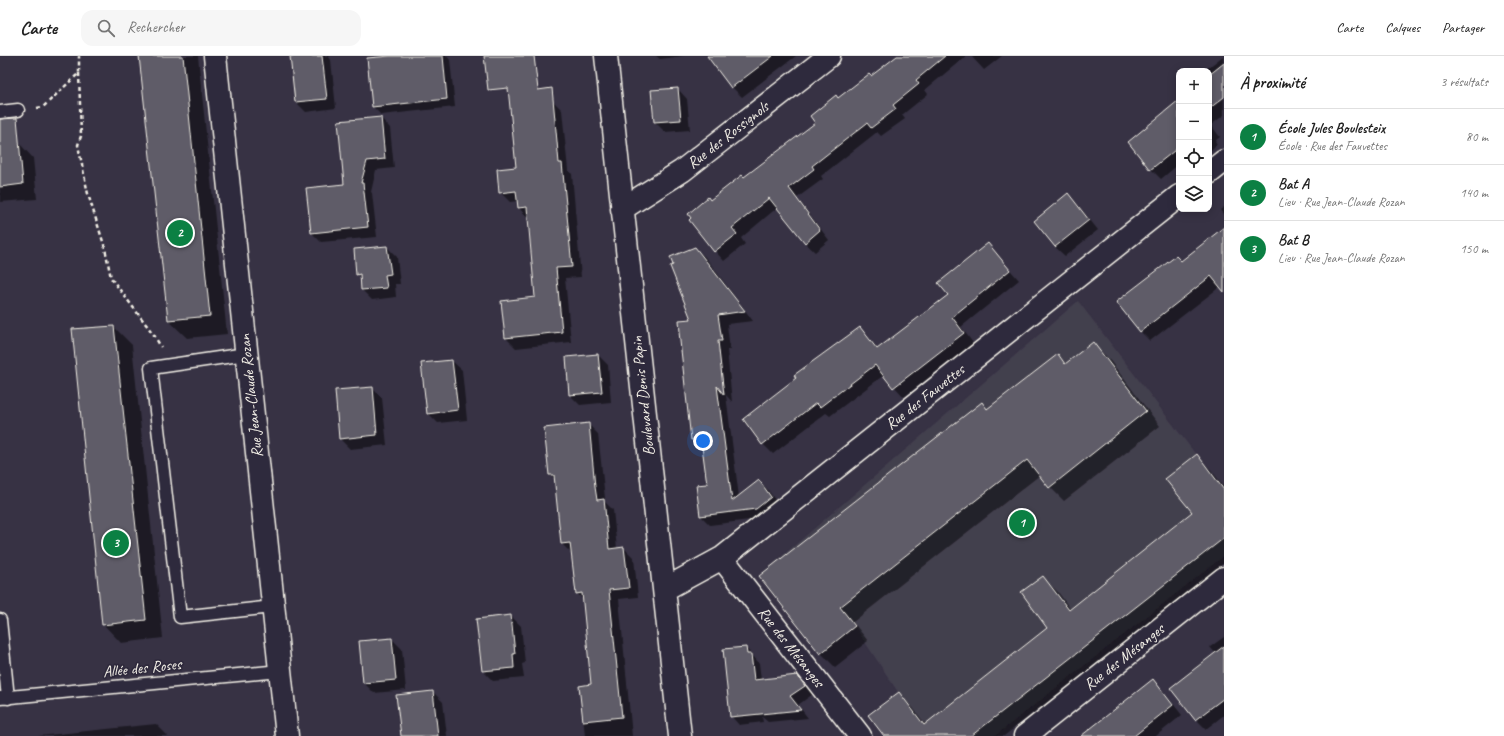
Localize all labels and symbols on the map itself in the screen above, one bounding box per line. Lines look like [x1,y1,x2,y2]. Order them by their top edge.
street label: Rue des Rossignols [683,96,774,173]
pin: 2 [167,218,193,248]
street label: Rue Jean-Claude Rozan [234,333,267,459]
street label: Boulevard Denis Papin [627,334,659,457]
street label: Rue des Fauvettes [881,359,970,434]
your location [693,431,713,451]
pin: 1 [1009,508,1035,538]
pin: 3 [103,528,129,558]
street label: Rue des Mésanges [753,603,830,692]
street label: Rue des Mésanges [1080,618,1169,695]
street label: Allée des Roses [102,654,184,682]

